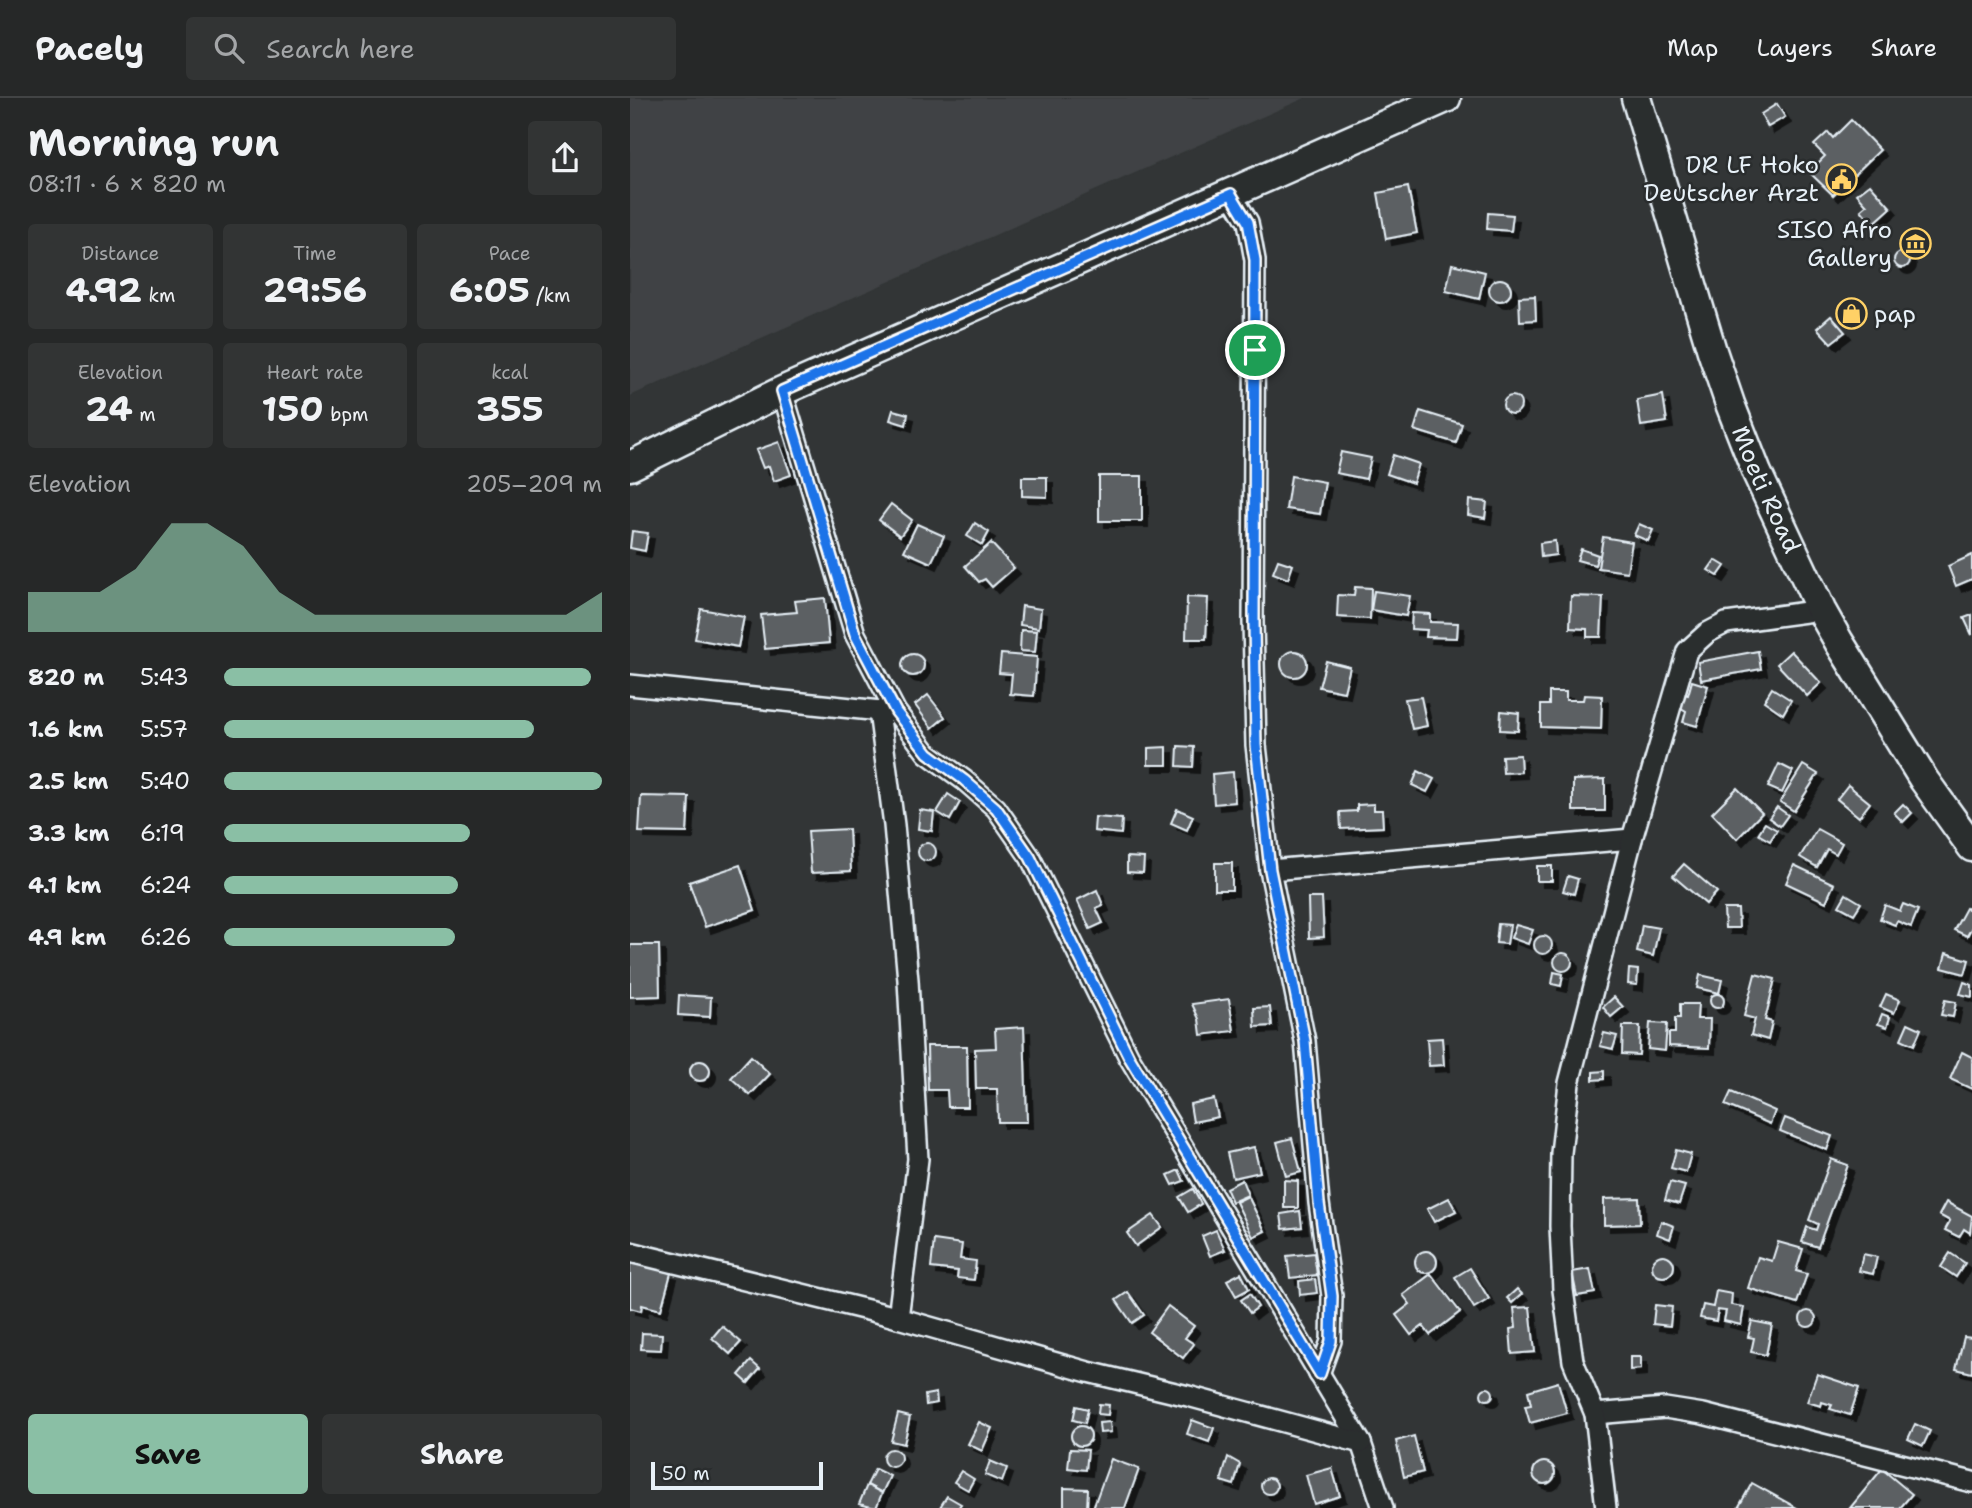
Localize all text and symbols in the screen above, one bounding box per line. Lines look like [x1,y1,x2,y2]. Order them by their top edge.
search box [186,17,676,80]
text: Pacely [35,26,144,71]
icon: search [210,29,248,67]
text: Search here [266,31,415,66]
text: Map [1667,32,1718,64]
text: Layers [1756,32,1833,64]
text: Share [1871,32,1937,64]
text: Morning run [28,117,279,168]
button: share [528,121,602,195]
place label: DR LF Hoko Deutscher Arzt [1644,149,1819,209]
public building icon: DR LF Hoko Deutscher Arzt [1825,162,1859,196]
text: 08:11 · 6 × 820 m [28,169,226,199]
place label: SISO Afro Gallery [1777,214,1892,274]
museum icon: SISO Afro Gallery [1898,227,1932,261]
text: Distance [81,241,159,266]
text: Time [293,241,337,266]
text: Pace [489,241,531,266]
text: 4.92 [65,266,142,313]
text: 29:56 [263,266,367,313]
text: 6:05 [449,266,530,313]
text: km [142,283,175,308]
text: /km [530,283,570,308]
shop icon: pap [1834,297,1868,331]
place label: pap [1874,298,1916,330]
pin [1225,320,1285,380]
icon: arrive [1236,331,1274,369]
text: Elevation [78,360,163,385]
text: Heart rate [267,360,363,385]
text: kcal [491,360,528,385]
text: 24 [85,385,133,432]
text: 150 [262,385,324,432]
text: 355 [476,385,544,432]
text: m [133,402,156,427]
text: bpm [324,402,368,427]
street label: Moeti Road [1724,421,1808,558]
text: Elevation [28,469,131,499]
text: 205–209 m [466,469,602,499]
text: 820 m [28,662,104,692]
text: 5:43 [140,662,189,692]
text: 1.6 km [28,714,103,744]
text: 5:57 [140,714,188,744]
text: 2.5 km [28,766,109,796]
text: 5:40 [140,766,190,796]
text: 3.3 km [28,818,109,848]
text: 6:19 [140,818,185,848]
text: 4.1 km [28,870,101,900]
text: 6:24 [140,870,191,900]
text: 4.9 km [28,922,106,952]
text: 6:26 [140,922,192,952]
button: Save [28,1414,308,1494]
button: Share [322,1414,602,1494]
scale bar [651,1459,822,1491]
text: 50 m [662,1461,710,1486]

